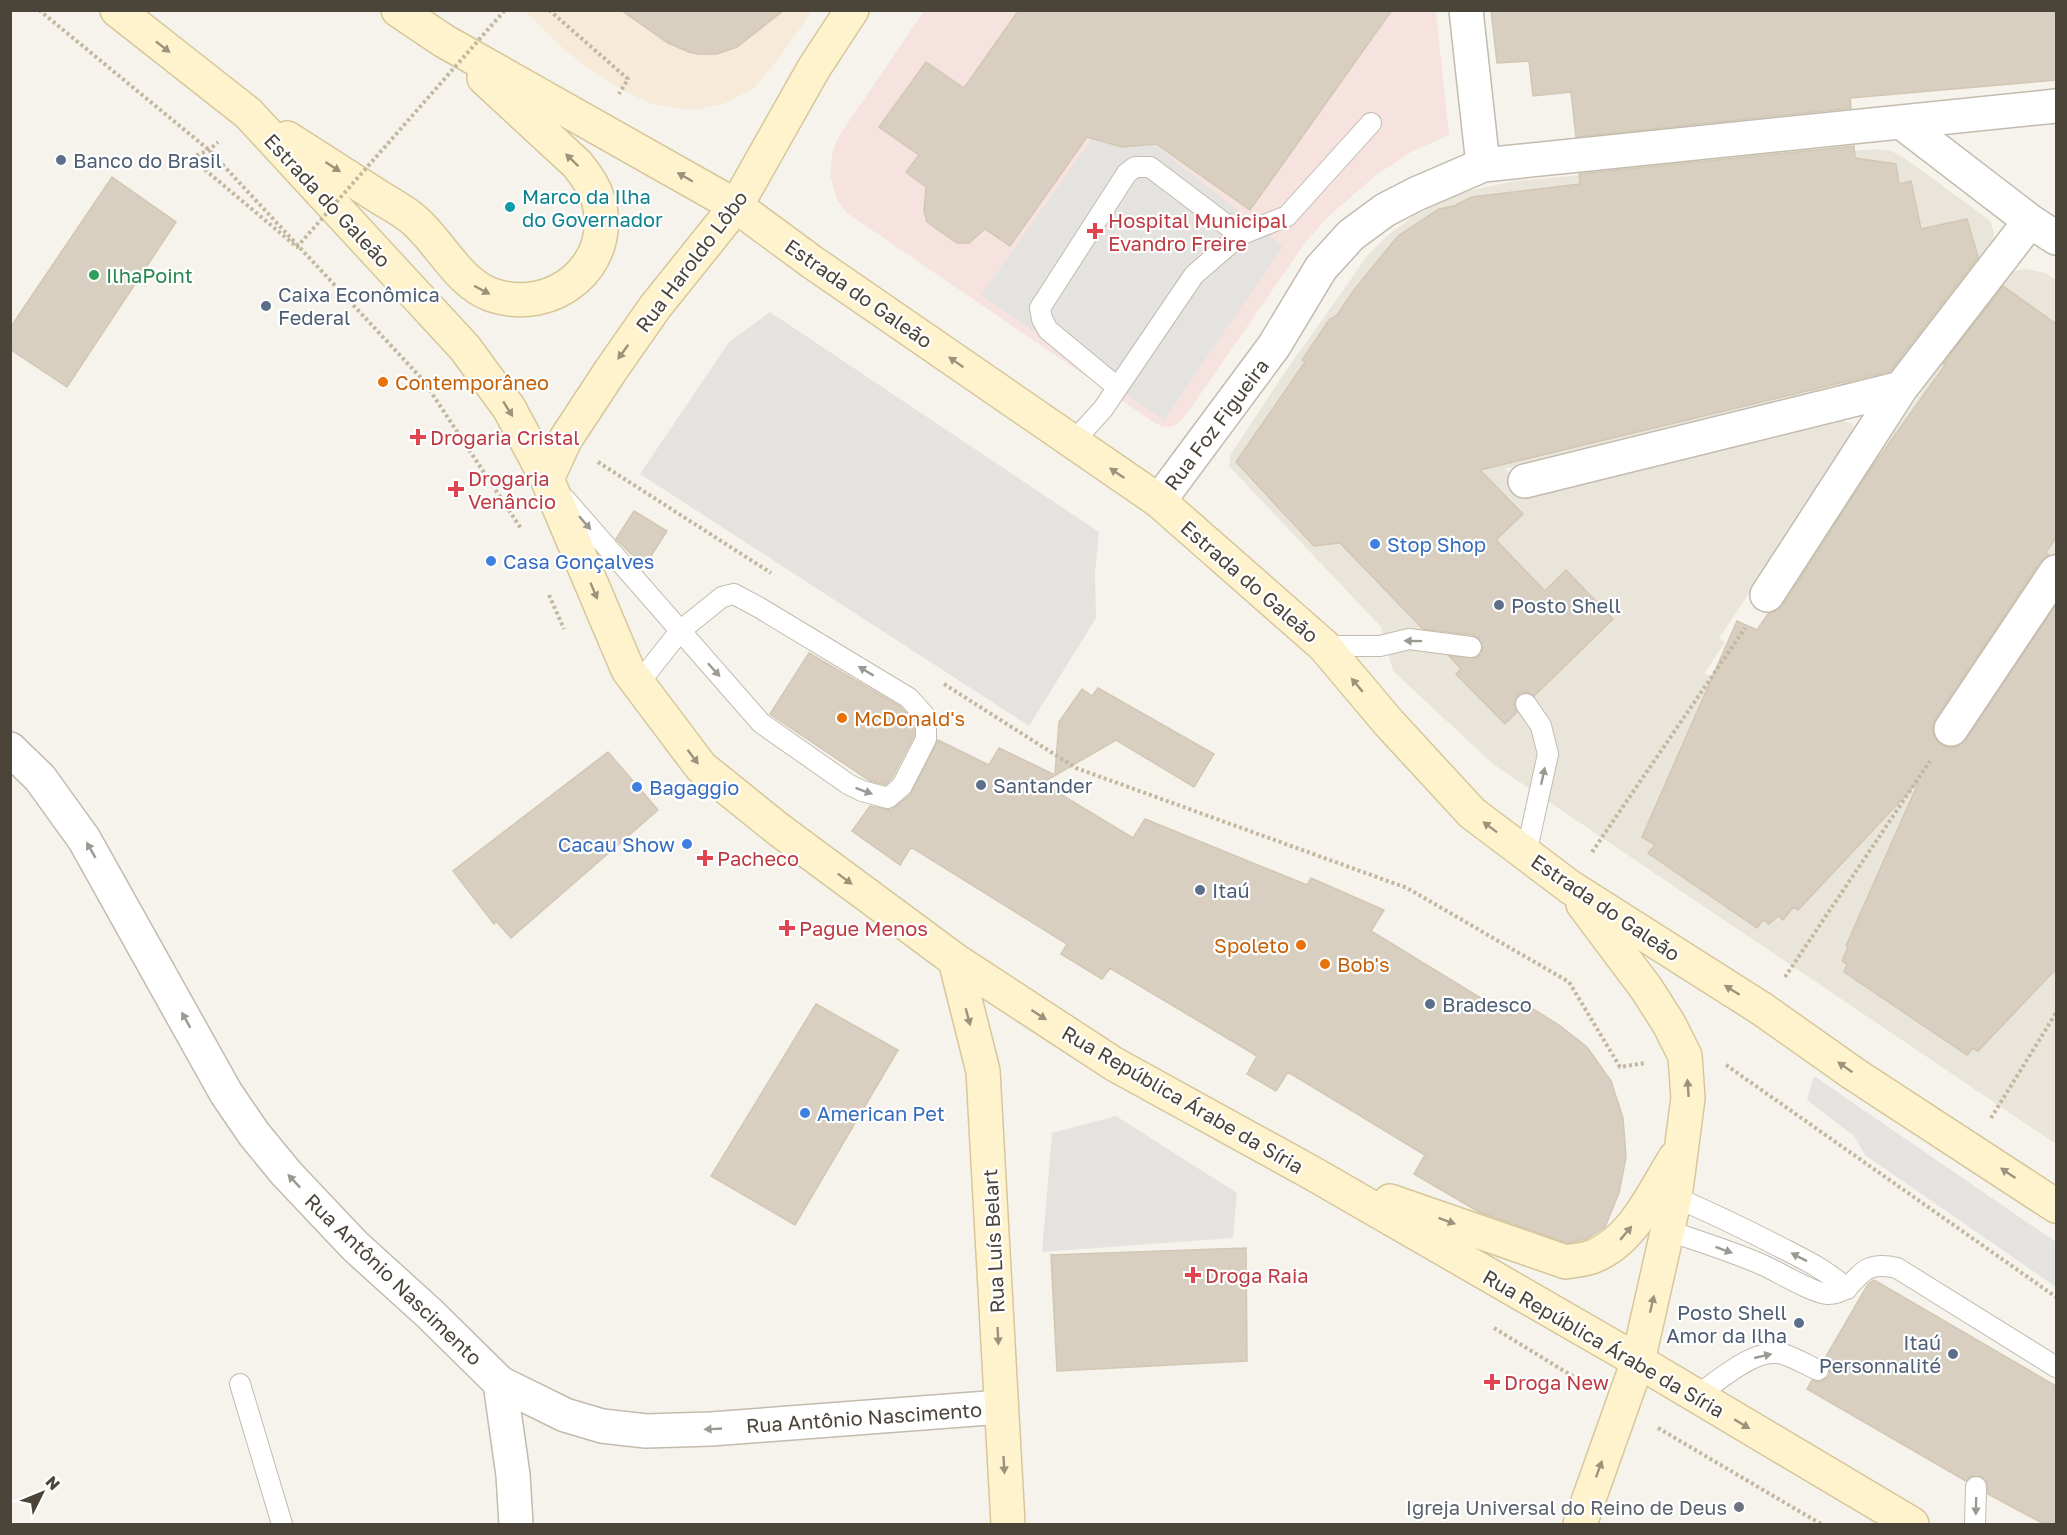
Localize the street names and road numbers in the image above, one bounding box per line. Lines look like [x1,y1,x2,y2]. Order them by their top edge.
street label: Estrada do Galeão [260,128,396,272]
street label: Rua Haroldo Lôbo [630,186,752,336]
street label: Estrada do Galeão [781,233,937,353]
street label: Rua Foz Figueira [1159,354,1273,494]
street label: Estrada do Galeão [1176,515,1324,647]
street label: Estrada do Galeão [1527,848,1685,966]
street label: Rua República Árabe da Síria [1058,1020,1308,1178]
street label: Rua Luís Belart [977,1168,1009,1314]
street label: Rua Antônio Nascimento [301,1188,487,1370]
street label: Rua República Árabe da Síria [1479,1264,1729,1422]
street label: Rua Antônio Nascimento [745,1397,983,1437]

